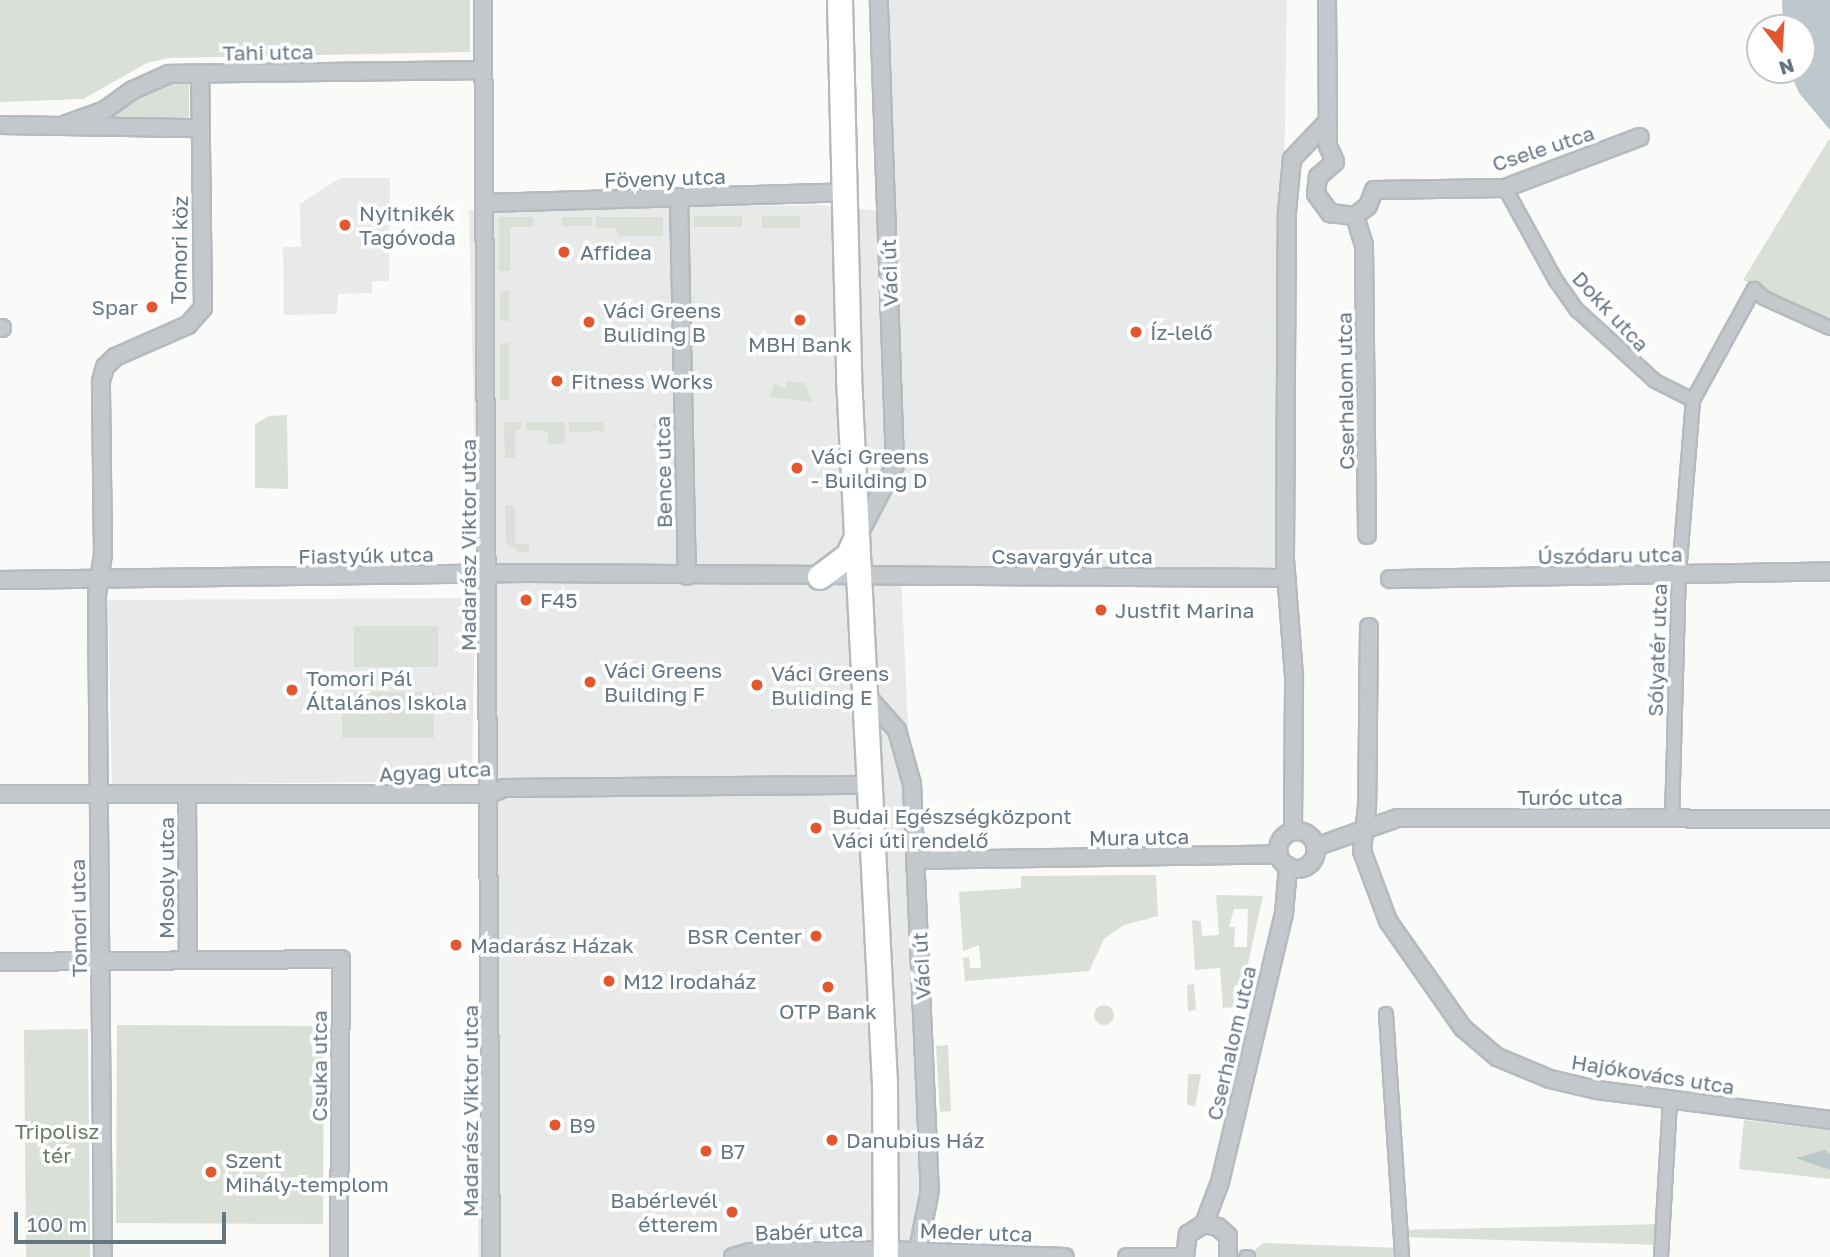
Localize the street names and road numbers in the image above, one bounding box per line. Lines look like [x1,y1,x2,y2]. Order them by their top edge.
street label: Tahi utca [222,39,314,65]
street label: Csele utca [1489,120,1597,176]
street label: Föveny utca [604,163,726,193]
street label: Tomori köz [165,195,193,305]
street label: Váci út [875,239,903,307]
street label: Dokk utca [1567,266,1655,356]
street label: Cserhalom utca [1331,312,1359,470]
street label: Bence utca [649,416,677,528]
street label: Madarász Viktor utca [455,439,481,651]
street label: Fiastyúk utca [298,541,434,569]
street label: Úszódaru utca [1537,541,1683,569]
street label: Csavargyár utca [991,543,1153,569]
street label: Sólyatér utca [1642,583,1672,717]
street label: Agyag utca [378,755,492,787]
street label: Turóc utca [1517,784,1623,810]
street label: Mosoly utca [153,817,179,939]
street label: Mura utca [1089,824,1189,850]
street label: Tomori utca [64,859,92,977]
street label: Váci út [907,931,935,1001]
street label: Cserhalom utca [1201,963,1261,1123]
street label: Madarász Viktor utca [457,1005,483,1217]
street label: Csuka utca [306,1010,332,1122]
street label: Hajókovács utca [1570,1049,1736,1099]
street label: Babér utca [754,1217,864,1245]
street label: Meder utca [919,1217,1033,1247]

